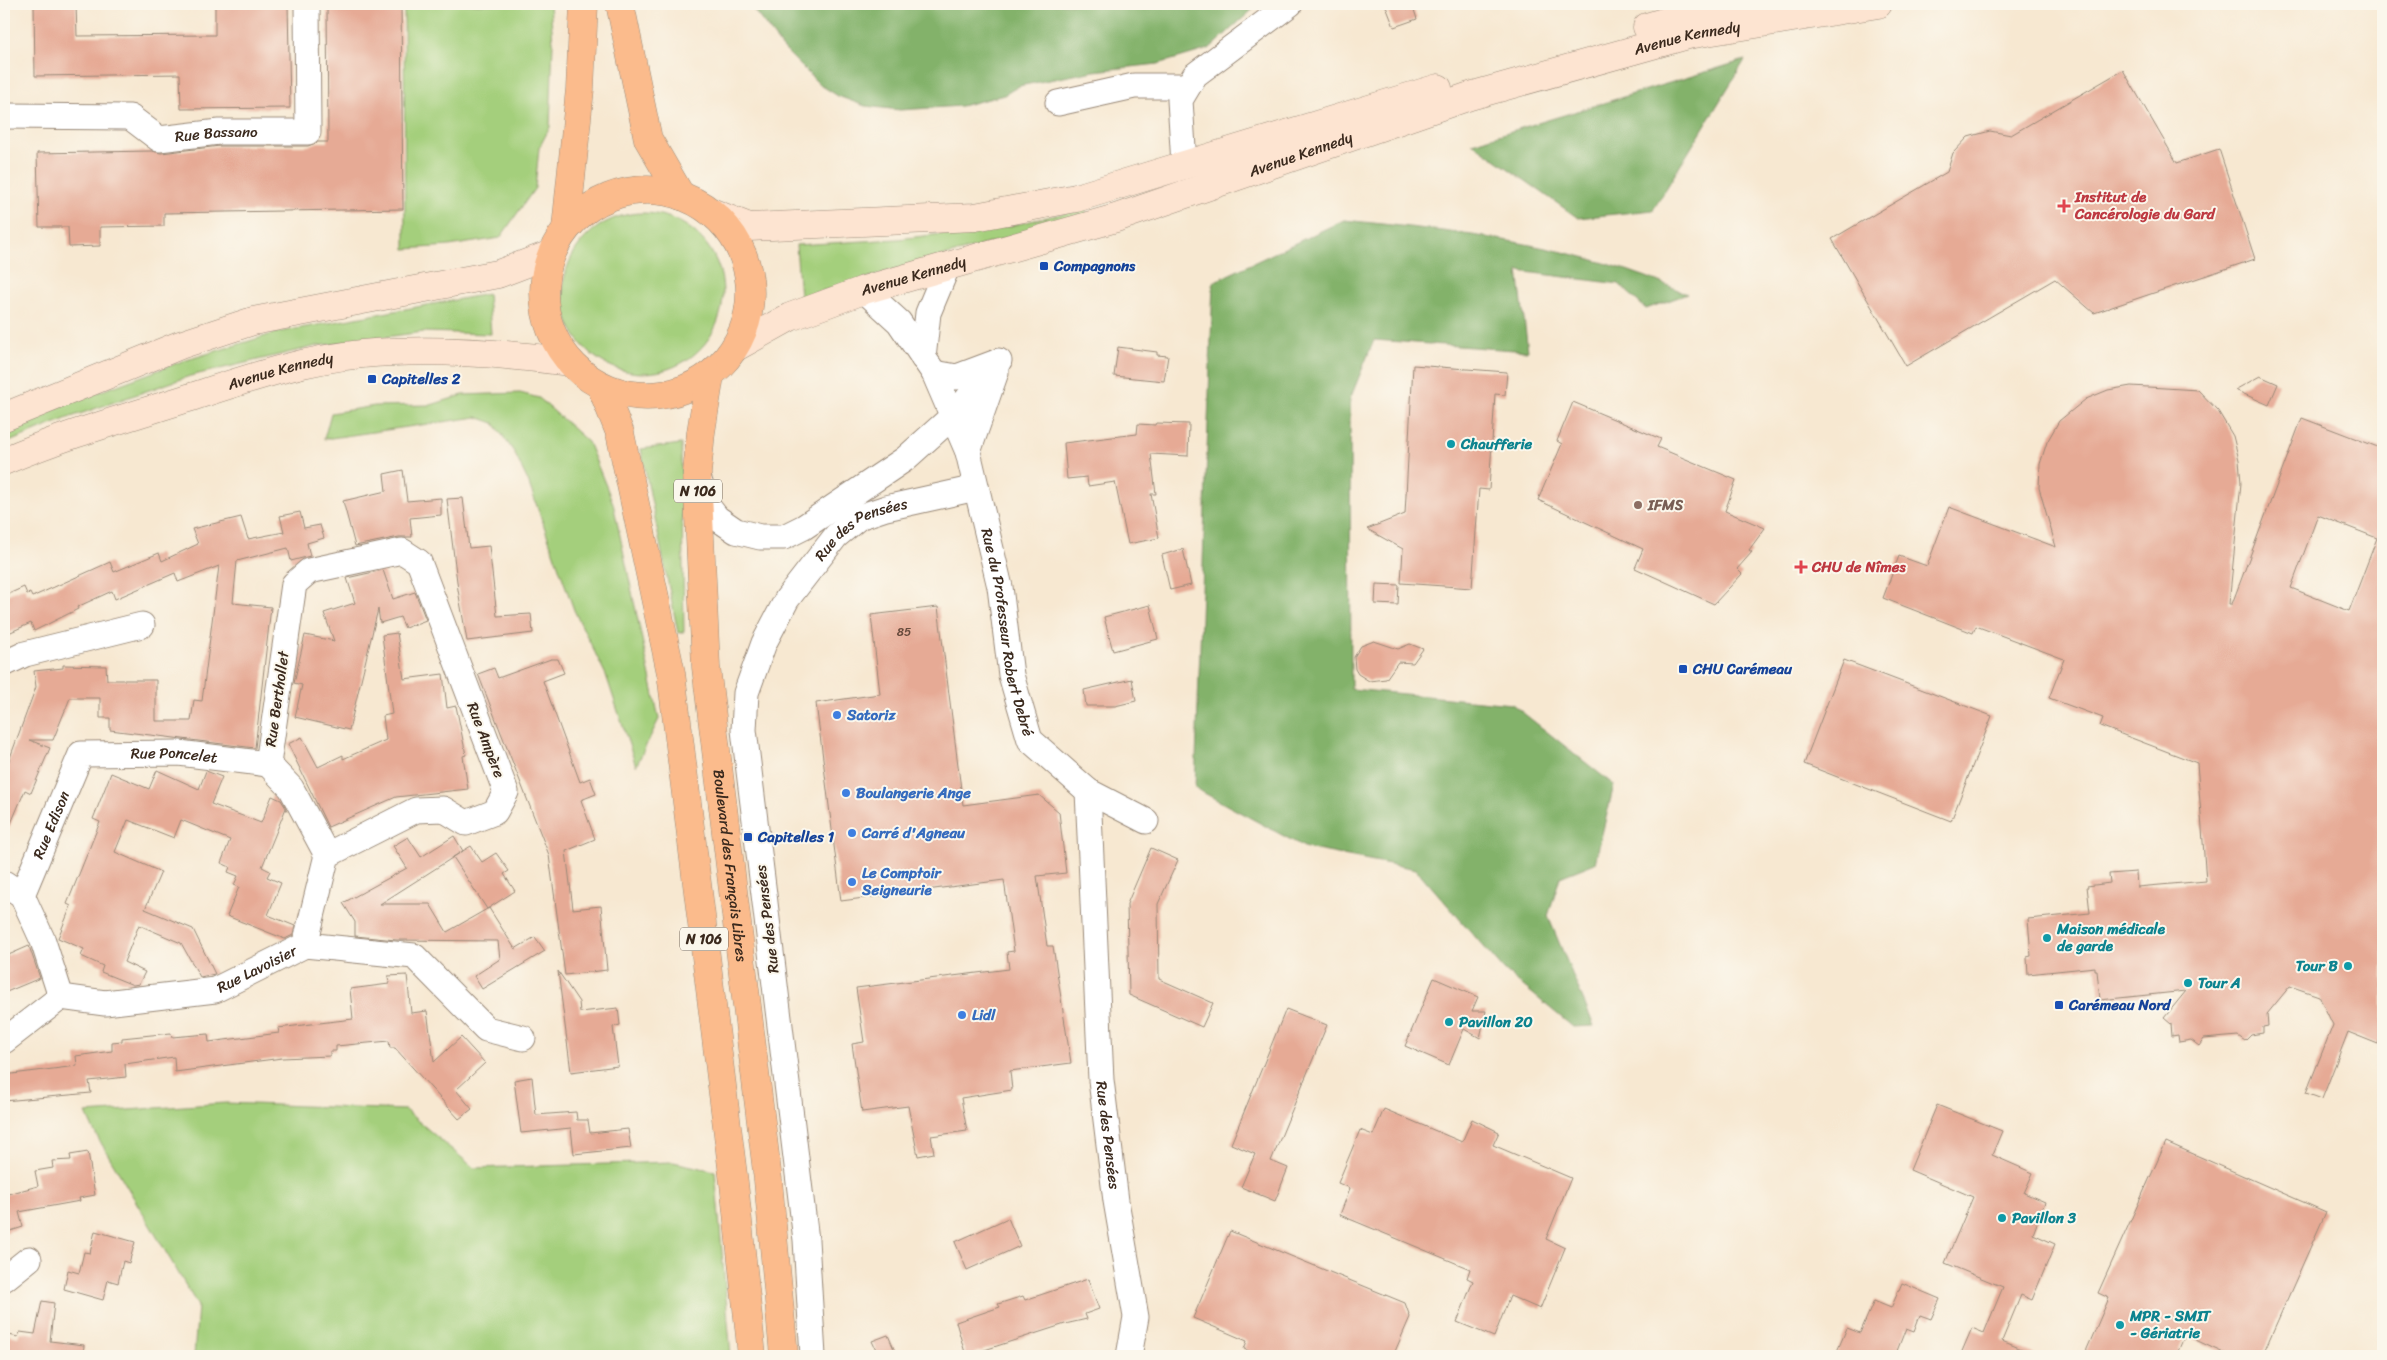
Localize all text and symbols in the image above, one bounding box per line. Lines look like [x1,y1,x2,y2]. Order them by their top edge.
street label: Avenue Kennedy [1630,14,1742,63]
street label: Rue Bassano [173,119,258,150]
street label: Avenue Kennedy [1244,124,1356,185]
place label: Institut de Cancérologie du Gard [2074,184,2216,227]
marker: Institut de Cancérologie du Gard [2057,199,2071,213]
street label: Avenue Kennedy [857,248,969,304]
place label: Compagnons [1053,253,1136,279]
marker: Compagnons [1038,260,1050,272]
street label: Avenue Kennedy [223,345,335,398]
place label: Capitelles 2 [381,366,461,392]
marker: Capitelles 2 [366,373,378,385]
place label: Chaufferie [1460,431,1533,457]
marker: Chaufferie [1445,438,1457,450]
road number: N 106 [674,480,722,502]
street label: Rue des Pensées [808,491,910,567]
place label: IFMS [1647,492,1684,518]
marker: IFMS [1632,499,1644,511]
street label: Rue du Professeur Robert Debré [973,526,1041,740]
place label: CHU de Nîmes [1811,554,1907,580]
marker: CHU de Nîmes [1794,560,1808,574]
house number: 85 [897,621,911,643]
street label: Rue Berthollet [257,649,297,748]
place label: CHU Carémeau [1692,656,1793,682]
marker: CHU Carémeau [1677,663,1689,675]
street label: Rue Ampère [460,698,513,782]
place label: Satoriz [846,702,896,728]
marker: Satoriz [831,709,843,721]
street label: Rue Poncelet [131,740,219,771]
street label: Boulevard des Français Libres [705,768,755,964]
place label: Boulangerie Ange [856,780,971,806]
street label: Rue Edison [25,787,77,863]
marker: Boulangerie Ange [840,787,852,799]
place label: Carré d'Agneau [861,820,966,846]
place label: Capitelles 1 [757,824,835,850]
marker: Carré d'Agneau [846,827,858,839]
marker: Capitelles 1 [742,831,754,843]
place label: Le Comptoir Seigneurie [861,860,943,903]
street label: Rue des Pensées [747,863,787,975]
marker: Le Comptoir Seigneurie [846,876,858,888]
place label: Maison médicale de garde [2056,916,2166,959]
road number: N 106 [680,928,728,951]
marker: Maison médicale de garde [2041,932,2053,944]
street label: Rue Lavoisier [212,938,302,1000]
place label: Tour B [2296,953,2338,979]
marker: Tour B [2342,960,2354,972]
place label: Tour A [2198,970,2241,996]
marker: Tour A [2182,977,2194,989]
place label: Carémeau Nord [2068,992,2172,1018]
marker: Carémeau Nord [2053,999,2065,1011]
place label: Lidl [972,1002,996,1028]
marker: Lidl [956,1009,968,1021]
place label: Pavillon 20 [1459,1009,1533,1035]
marker: Pavillon 20 [1443,1016,1455,1028]
street label: Rue des Pensées [1088,1080,1127,1191]
place label: Pavillon 3 [2012,1205,2077,1231]
marker: Pavillon 3 [1996,1212,2008,1224]
place label: MPR - SMIT - Gériatrie [2129,1303,2212,1346]
marker: MPR - SMIT - Gériatrie [2114,1319,2126,1331]

